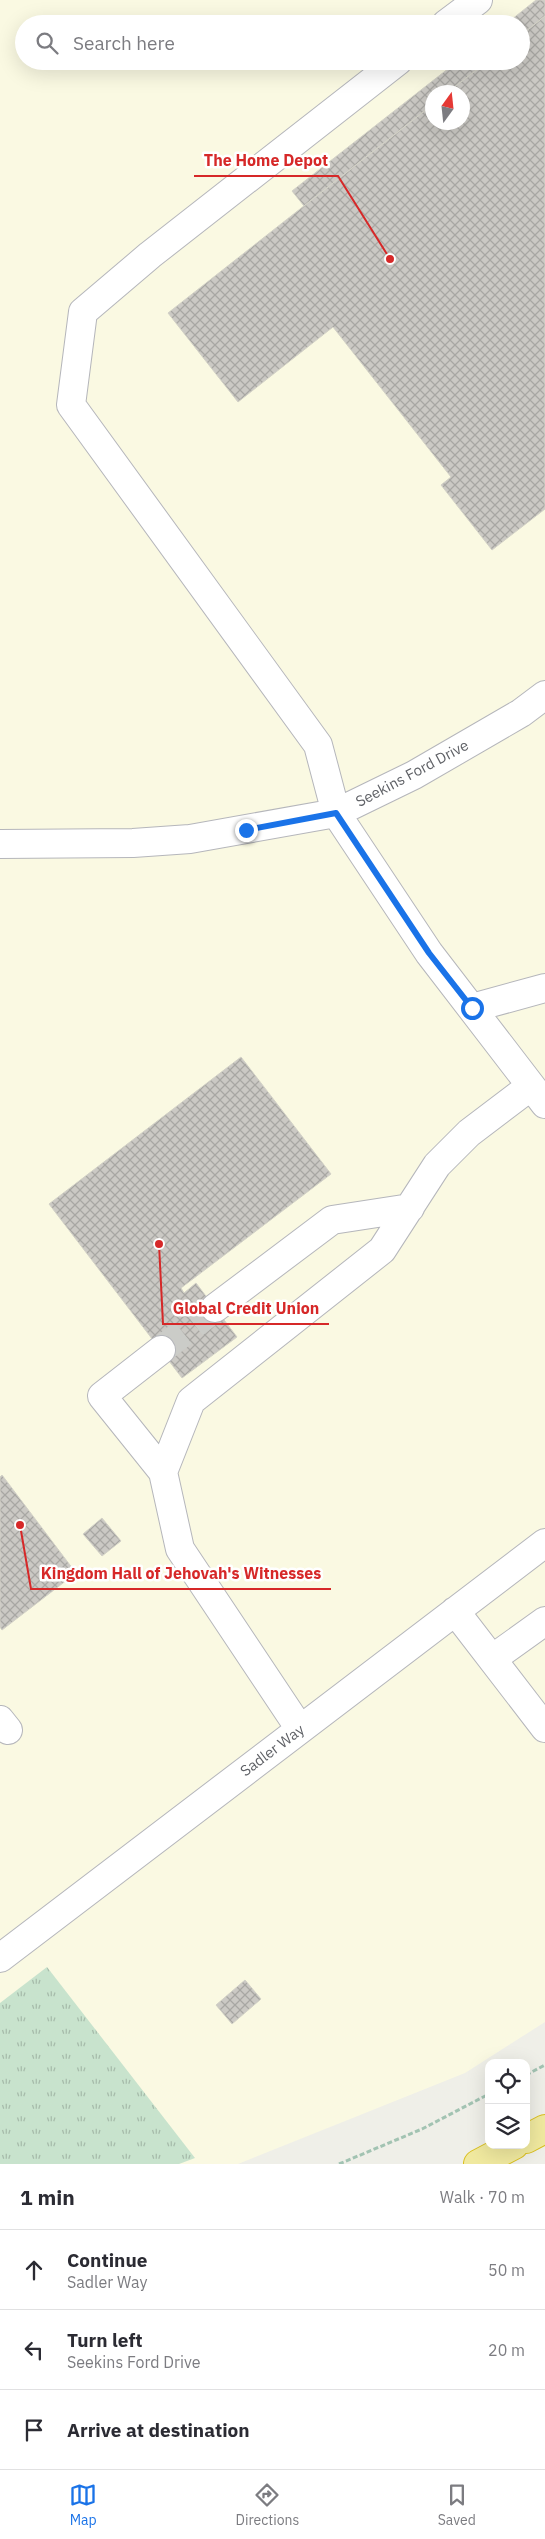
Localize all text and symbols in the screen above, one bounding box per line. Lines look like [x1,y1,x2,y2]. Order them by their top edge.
search box [15,15,530,70]
icon: search [33,29,61,57]
text: Search here [73,31,175,55]
north arrow [425,85,470,130]
callout: The Home Depot [194,145,338,176]
text: The Home Depot [204,150,328,170]
street label: Seekins Ford Drive [352,735,472,811]
route end [235,819,258,842]
route start [461,997,484,1020]
callout: Global Credit Union [163,1293,329,1324]
text: Global Credit Union [173,1298,319,1318]
callout: Kingdom Hall of Jehovah's Witnesses [31,1558,331,1589]
text: Kingdom Hall of Jehovah's Witnesses [41,1563,321,1583]
street label: Sadler Way [236,1719,308,1780]
map controls [485,2059,530,2149]
button: locate [485,2059,530,2104]
button: layers [485,2104,530,2149]
text: 1 min [20,2183,75,2211]
text: Walk · 70 m [440,2187,525,2207]
text: Continue [67,2248,147,2272]
icon: ahead [20,2256,48,2284]
text: 50 m [488,2260,525,2280]
text: Sadler Way [67,2272,147,2292]
text: Turn left [67,2328,143,2352]
icon: left [20,2336,48,2364]
text: 20 m [488,2340,525,2360]
text: Seekins Ford Drive [67,2352,200,2372]
icon: arrive [20,2416,48,2444]
text: Arrive at destination [67,2418,250,2442]
tab: Map [69,2481,97,2529]
tab: Directions [236,2481,299,2529]
tab: Saved [438,2481,476,2529]

